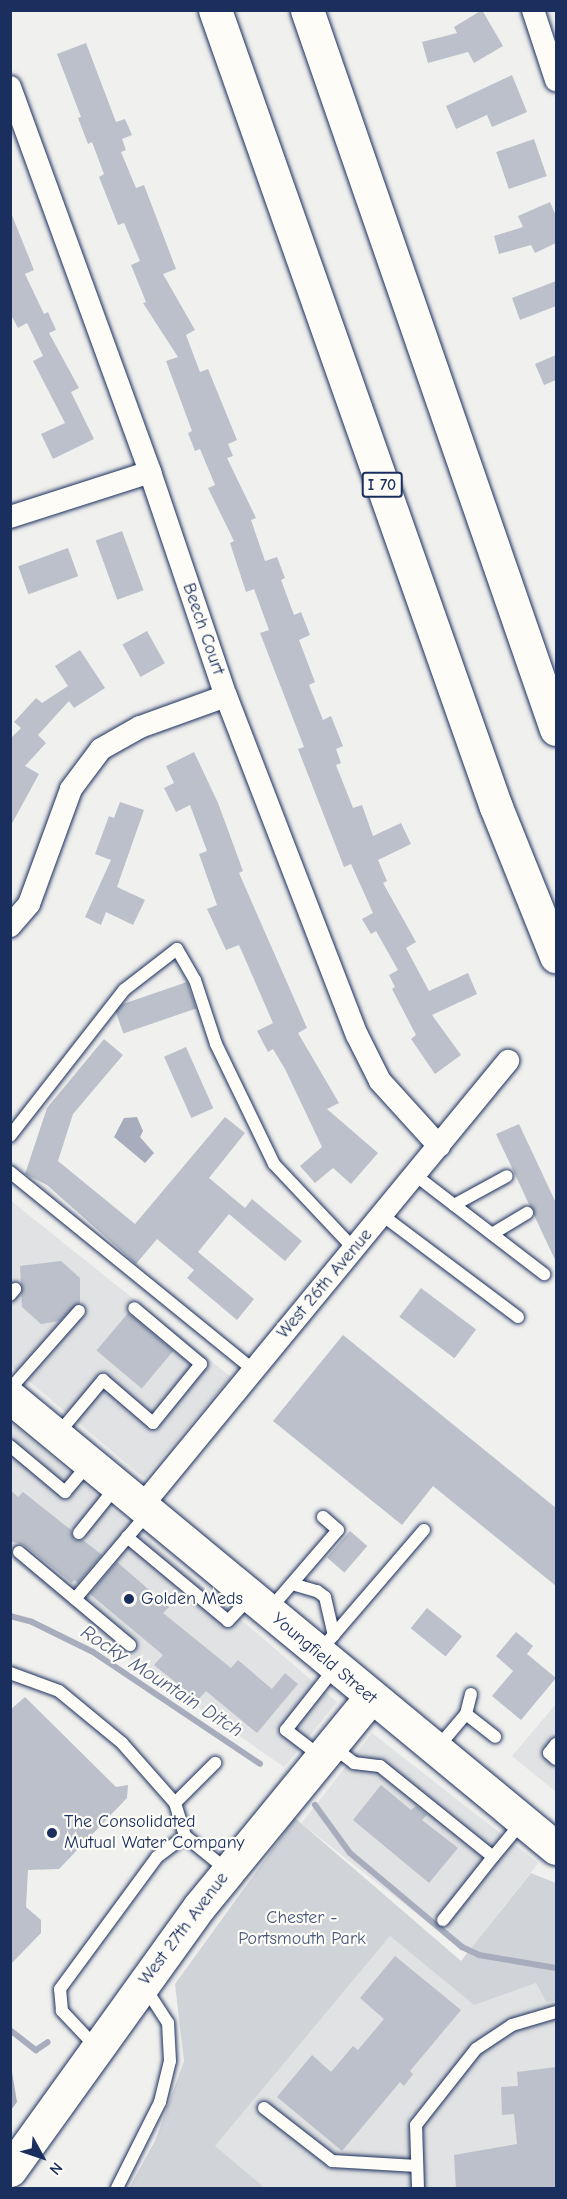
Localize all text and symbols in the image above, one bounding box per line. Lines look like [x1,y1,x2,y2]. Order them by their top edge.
road number: I 70 [361,472,403,498]
street label: Beech Court [177,580,229,678]
street label: West 26th Avenue [273,1225,377,1343]
place label: Golden Meds [141,1588,243,1610]
marker: Golden Meds [122,1592,136,1606]
street label: Youngfield Street [267,1609,381,1709]
water label: Rocky Mountain Ditch [77,1620,247,1742]
place label: The Consolidated Mutual Water Company [64,1812,245,1854]
marker: The Consolidated Mutual Water Company [45,1826,59,1840]
street label: West 27th Avenue [135,1868,233,1990]
park label: Chester - Portsmouth Park [238,1908,366,1950]
north arrow [12,2127,72,2187]
text: N [46,2159,66,2178]

